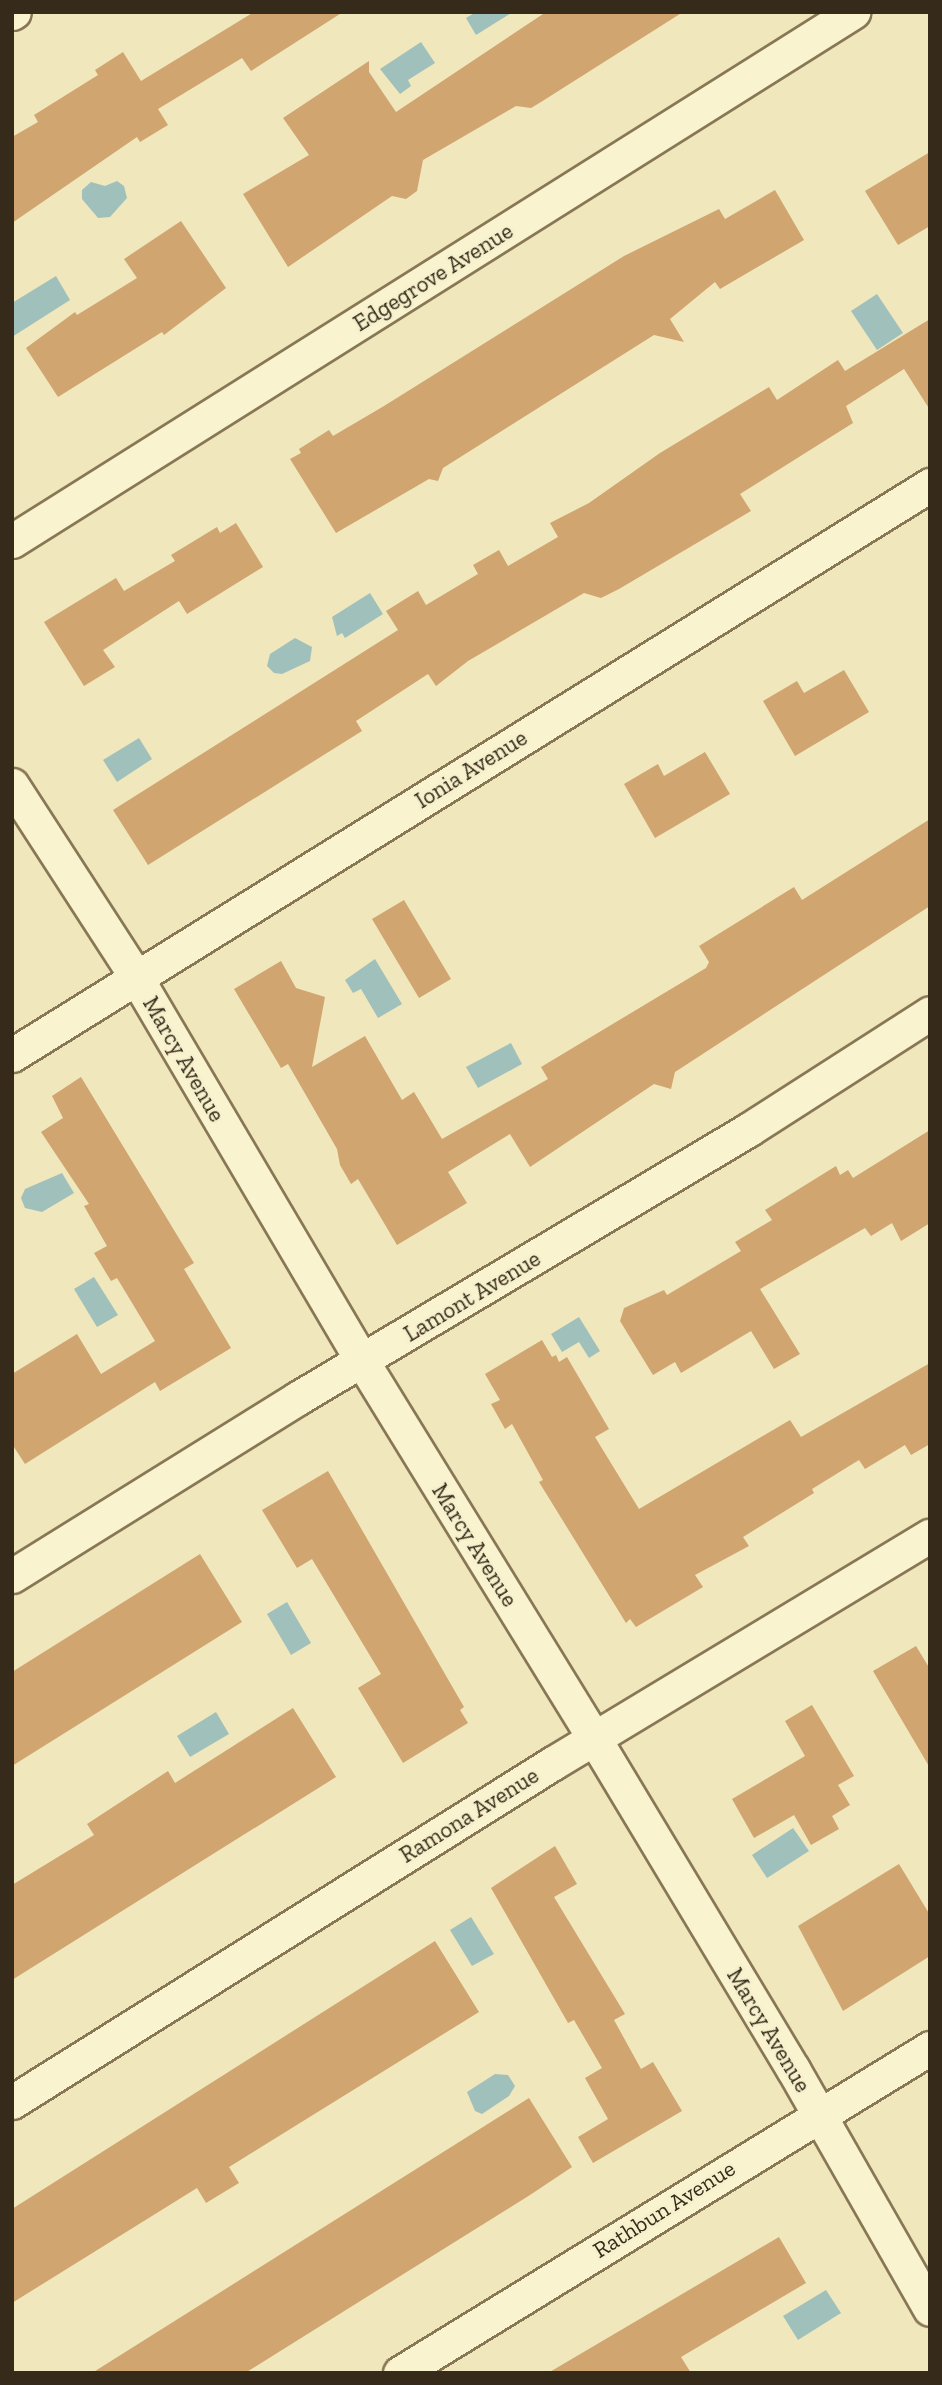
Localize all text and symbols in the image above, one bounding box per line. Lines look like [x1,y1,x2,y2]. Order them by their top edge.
street label: Edgegrove Avenue [348,217,518,337]
street label: Ionia Avenue [410,724,532,814]
street label: Marcy Avenue [137,991,231,1127]
street label: Lamont Avenue [398,1244,546,1348]
street label: Marcy Avenue [426,1478,524,1612]
street label: Ramona Avenue [394,1761,544,1869]
street label: Marcy Avenue [721,1962,817,2098]
street label: Rathbun Avenue [588,2154,740,2264]

